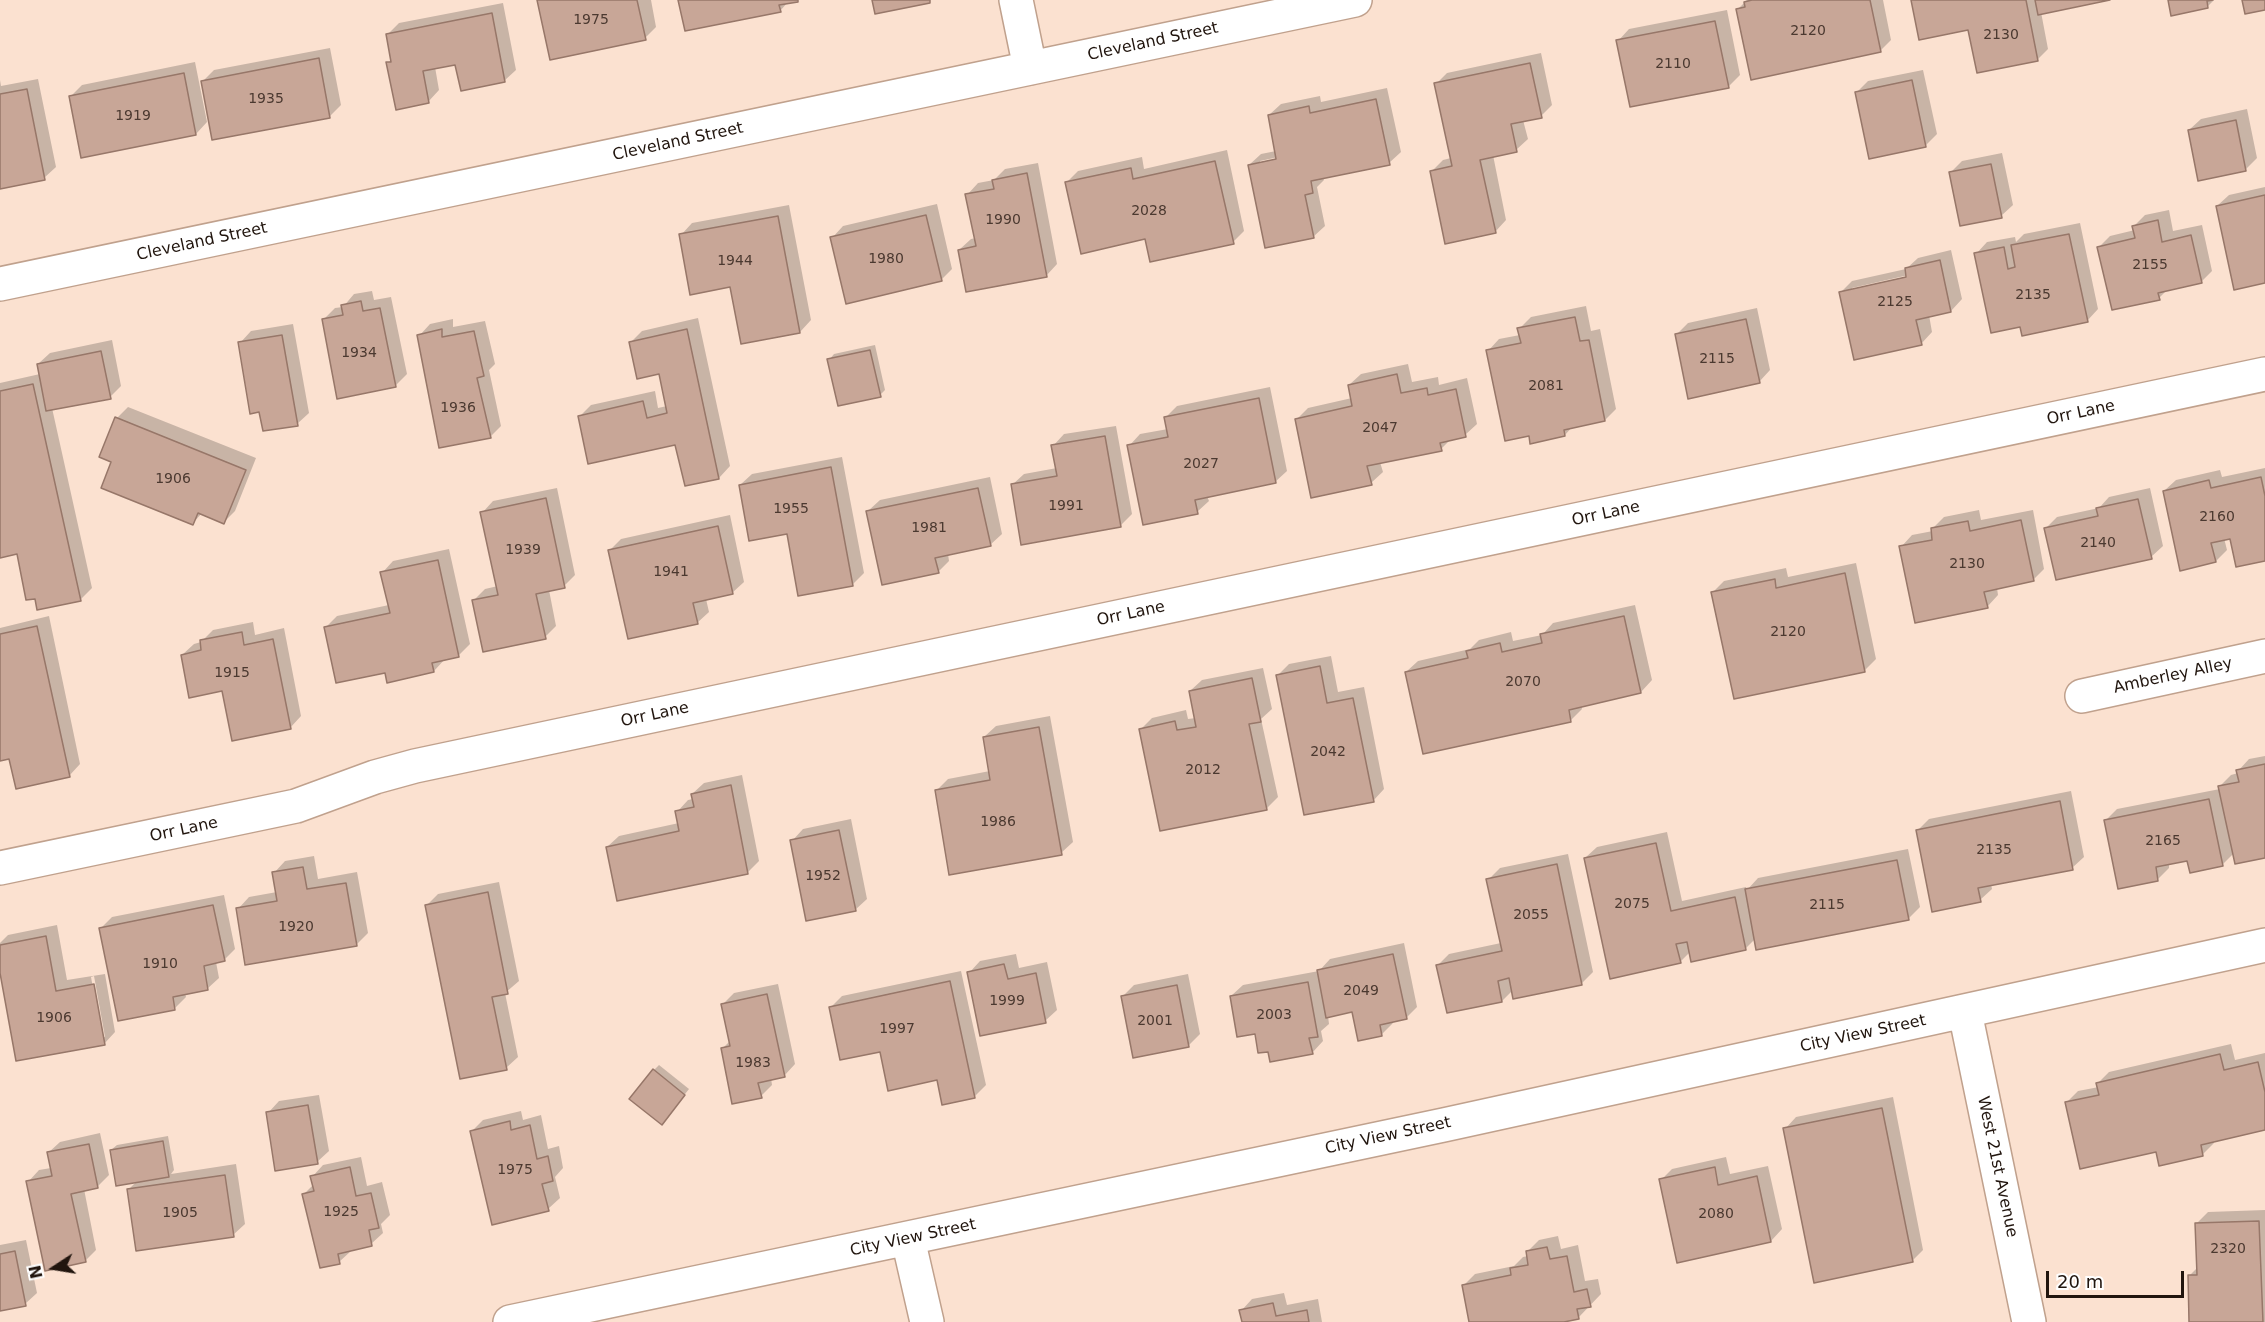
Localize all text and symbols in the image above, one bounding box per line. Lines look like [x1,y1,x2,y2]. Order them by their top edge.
house number: 1975 [573,12,609,28]
street label: Cleveland Street [1086,19,1220,65]
house number: 2120 [1790,23,1826,39]
house number: 2130 [1983,27,2019,43]
house number: 2110 [1655,56,1691,72]
house number: 1935 [248,91,284,107]
house number: 1919 [115,108,151,124]
street label: Cleveland Street [611,119,745,165]
house number: 2028 [1131,203,1167,219]
house number: 1990 [985,212,1021,228]
street label: Cleveland Street [135,219,269,265]
house number: 1980 [868,251,904,267]
house number: 1944 [717,253,753,269]
house number: 2155 [2132,257,2168,273]
house number: 2135 [2015,287,2051,303]
house number: 2125 [1877,294,1913,310]
house number: 1934 [341,345,377,361]
house number: 2115 [1699,351,1735,367]
house number: 2081 [1528,378,1564,394]
street label: Orr Lane [2045,396,2117,430]
house number: 1936 [440,400,476,416]
house number: 2047 [1362,420,1398,436]
house number: 2027 [1183,456,1219,472]
house number: 1906 [155,471,191,487]
street label: Orr Lane [1570,497,1642,531]
house number: 1991 [1048,498,1084,514]
house number: 1955 [773,501,809,517]
house number: 2160 [2199,509,2235,525]
house number: 1981 [911,520,947,536]
house number: 2140 [2080,535,2116,551]
house number: 1939 [505,542,541,558]
house number: 2130 [1949,556,1985,572]
house number: 1941 [653,564,689,580]
street label: Orr Lane [1095,597,1167,631]
house number: 2120 [1770,624,1806,640]
street label: Amberley Alley [2112,654,2234,698]
house number: 1915 [214,665,250,681]
house number: 2070 [1505,674,1541,690]
street label: Orr Lane [619,698,691,732]
house number: 2042 [1310,744,1346,760]
house number: 2012 [1185,762,1221,778]
street label: Orr Lane [148,813,220,847]
house number: 1986 [980,814,1016,830]
house number: 2165 [2145,833,2181,849]
house number: 2135 [1976,842,2012,858]
house number: 1952 [805,868,841,884]
house number: 2075 [1614,896,1650,912]
house number: 2115 [1809,897,1845,913]
house number: 2055 [1513,907,1549,923]
house number: 1920 [278,919,314,935]
house number: 1910 [142,956,178,972]
house number: 2049 [1343,983,1379,999]
house number: 1999 [989,993,1025,1009]
house number: 2003 [1256,1007,1292,1023]
house number: 1906 [36,1010,72,1026]
street label: City View Street [1798,1011,1928,1057]
house number: 2001 [1137,1013,1173,1029]
house number: 1997 [879,1021,915,1037]
house number: 1983 [735,1055,771,1071]
street label: West 21st Avenue [1973,1095,2021,1239]
street label: City View Street [1323,1113,1453,1159]
house number: 1975 [497,1162,533,1178]
house number: 1925 [323,1204,359,1220]
house number: 1905 [162,1205,198,1221]
house number: 2080 [1698,1206,1734,1222]
street label: City View Street [848,1215,978,1261]
north arrow [24,1238,84,1298]
house number: 2320 [2210,1241,2246,1257]
scale bar [2049,1259,2187,1297]
text: N [25,1263,47,1280]
text: 20 m [2057,1271,2103,1292]

